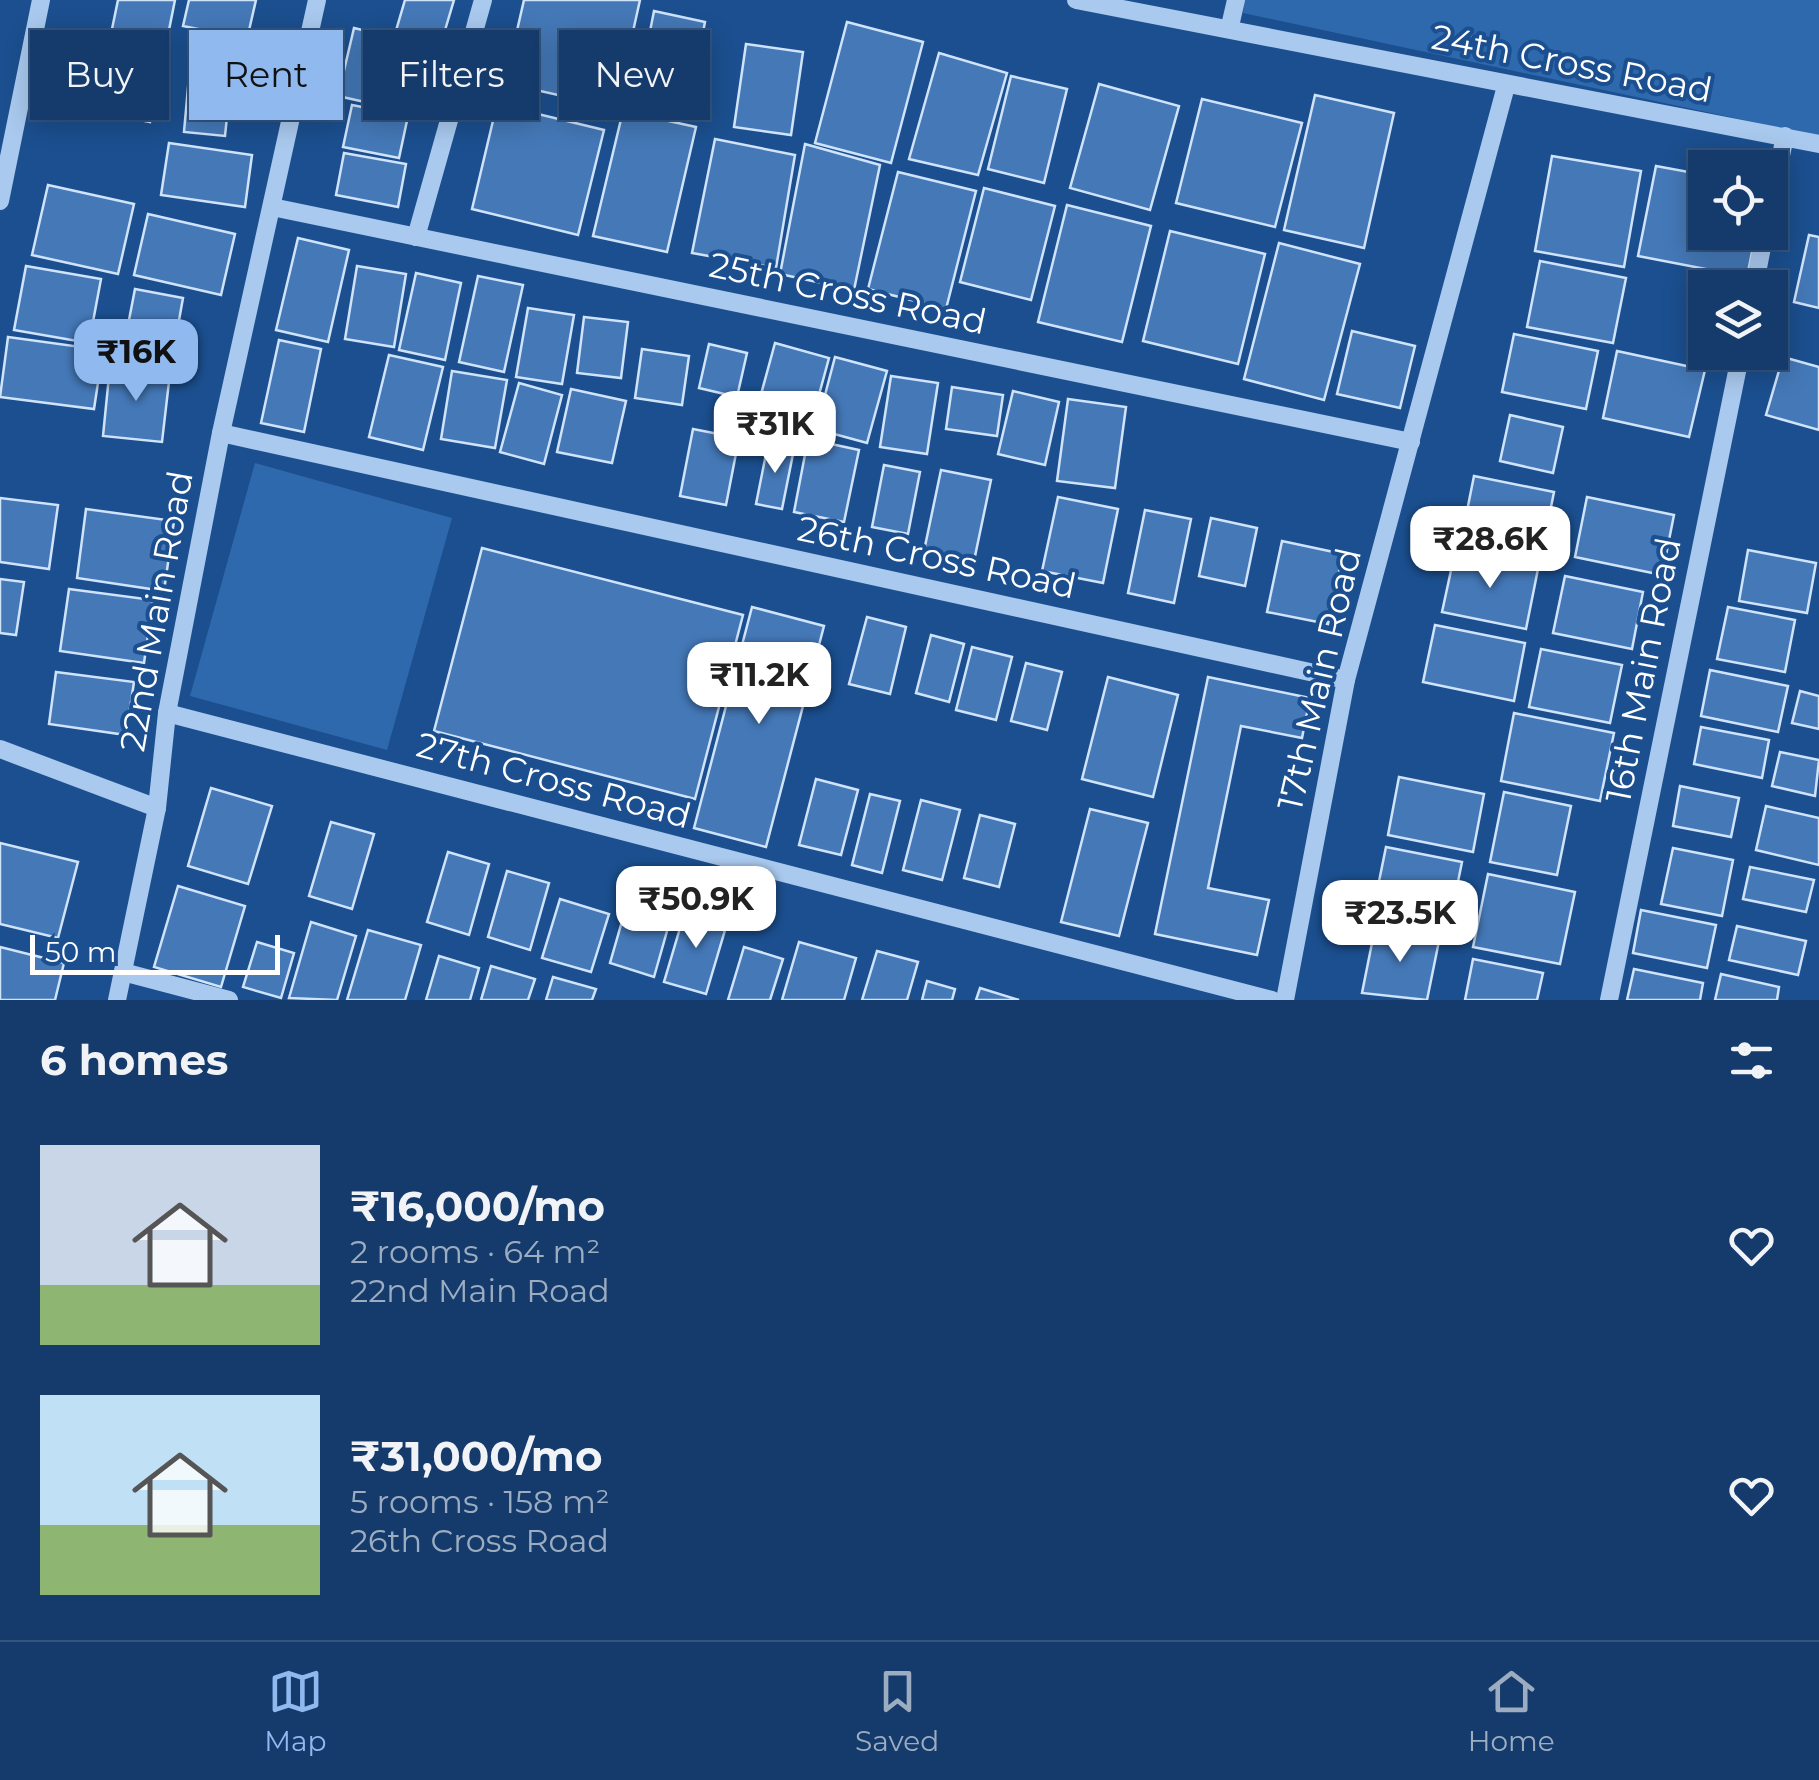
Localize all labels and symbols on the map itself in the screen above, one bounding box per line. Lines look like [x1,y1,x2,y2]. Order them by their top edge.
street label: 24th Cross Road [1428,15,1716,111]
street label: 25th Cross Road [706,243,990,343]
pin: ₹16K [77,319,195,404]
pin: ₹31K [716,391,834,476]
street label: 22nd Main Road [110,467,202,755]
pin: ₹28.6K [1409,506,1571,591]
street label: 26th Cross Road [794,507,1080,607]
street label: 16th Main Road [1596,534,1690,806]
street label: 17th Main Road [1268,544,1370,814]
pin: ₹11.2K [678,642,840,727]
street label: 27th Cross Road [412,723,696,837]
pin: ₹50.9K [615,866,777,951]
pin: ₹23.5K [1319,880,1481,965]
scale bar [30,930,280,974]

